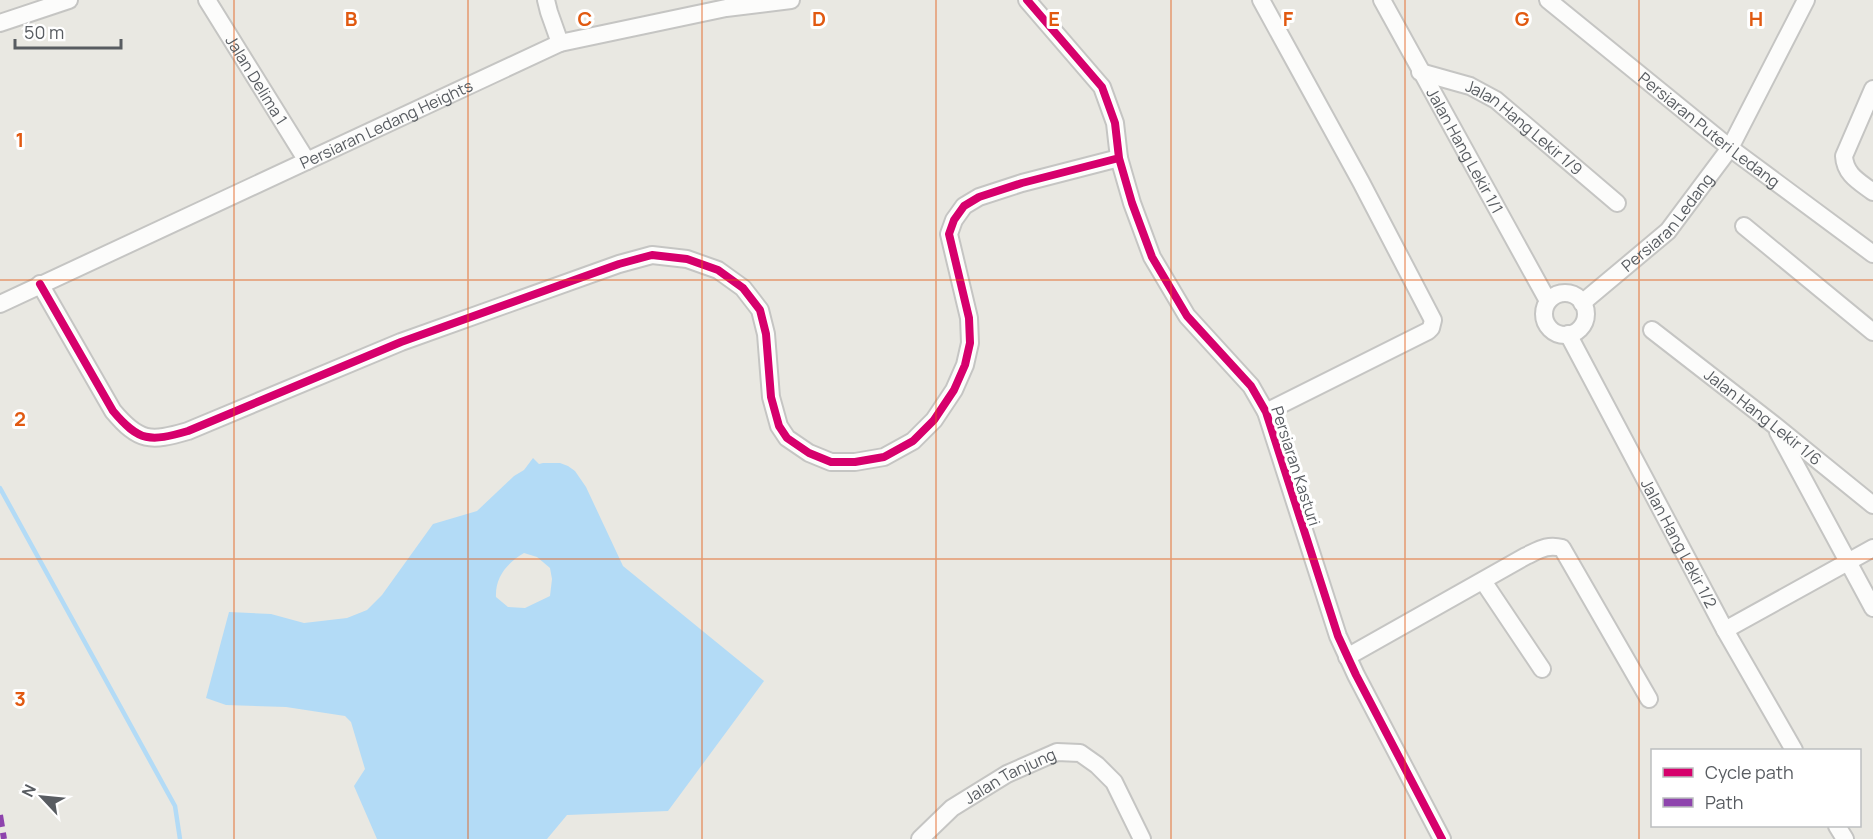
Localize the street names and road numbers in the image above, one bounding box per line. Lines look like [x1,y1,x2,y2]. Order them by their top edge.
street label: Jalan Delima 1 [221,31,293,129]
street label: Persiaran Puteri Ledang [1634,67,1785,192]
street label: Persiaran Ledang Heights [296,74,476,174]
street label: Jalan Hang Lekir 1/9 [1463,74,1587,180]
street label: Jalan Hang Lekir 1/1 [1421,84,1509,217]
street label: Persiaran Ledang [1617,169,1718,277]
street label: Jalan Hang Lekir 1/6 [1700,364,1826,470]
street label: Persiaran Kasturi [1266,403,1326,529]
street label: Jalan Hang Lekir 1/2 [1636,475,1722,612]
street label: Jalan Tanjung [960,743,1059,809]

